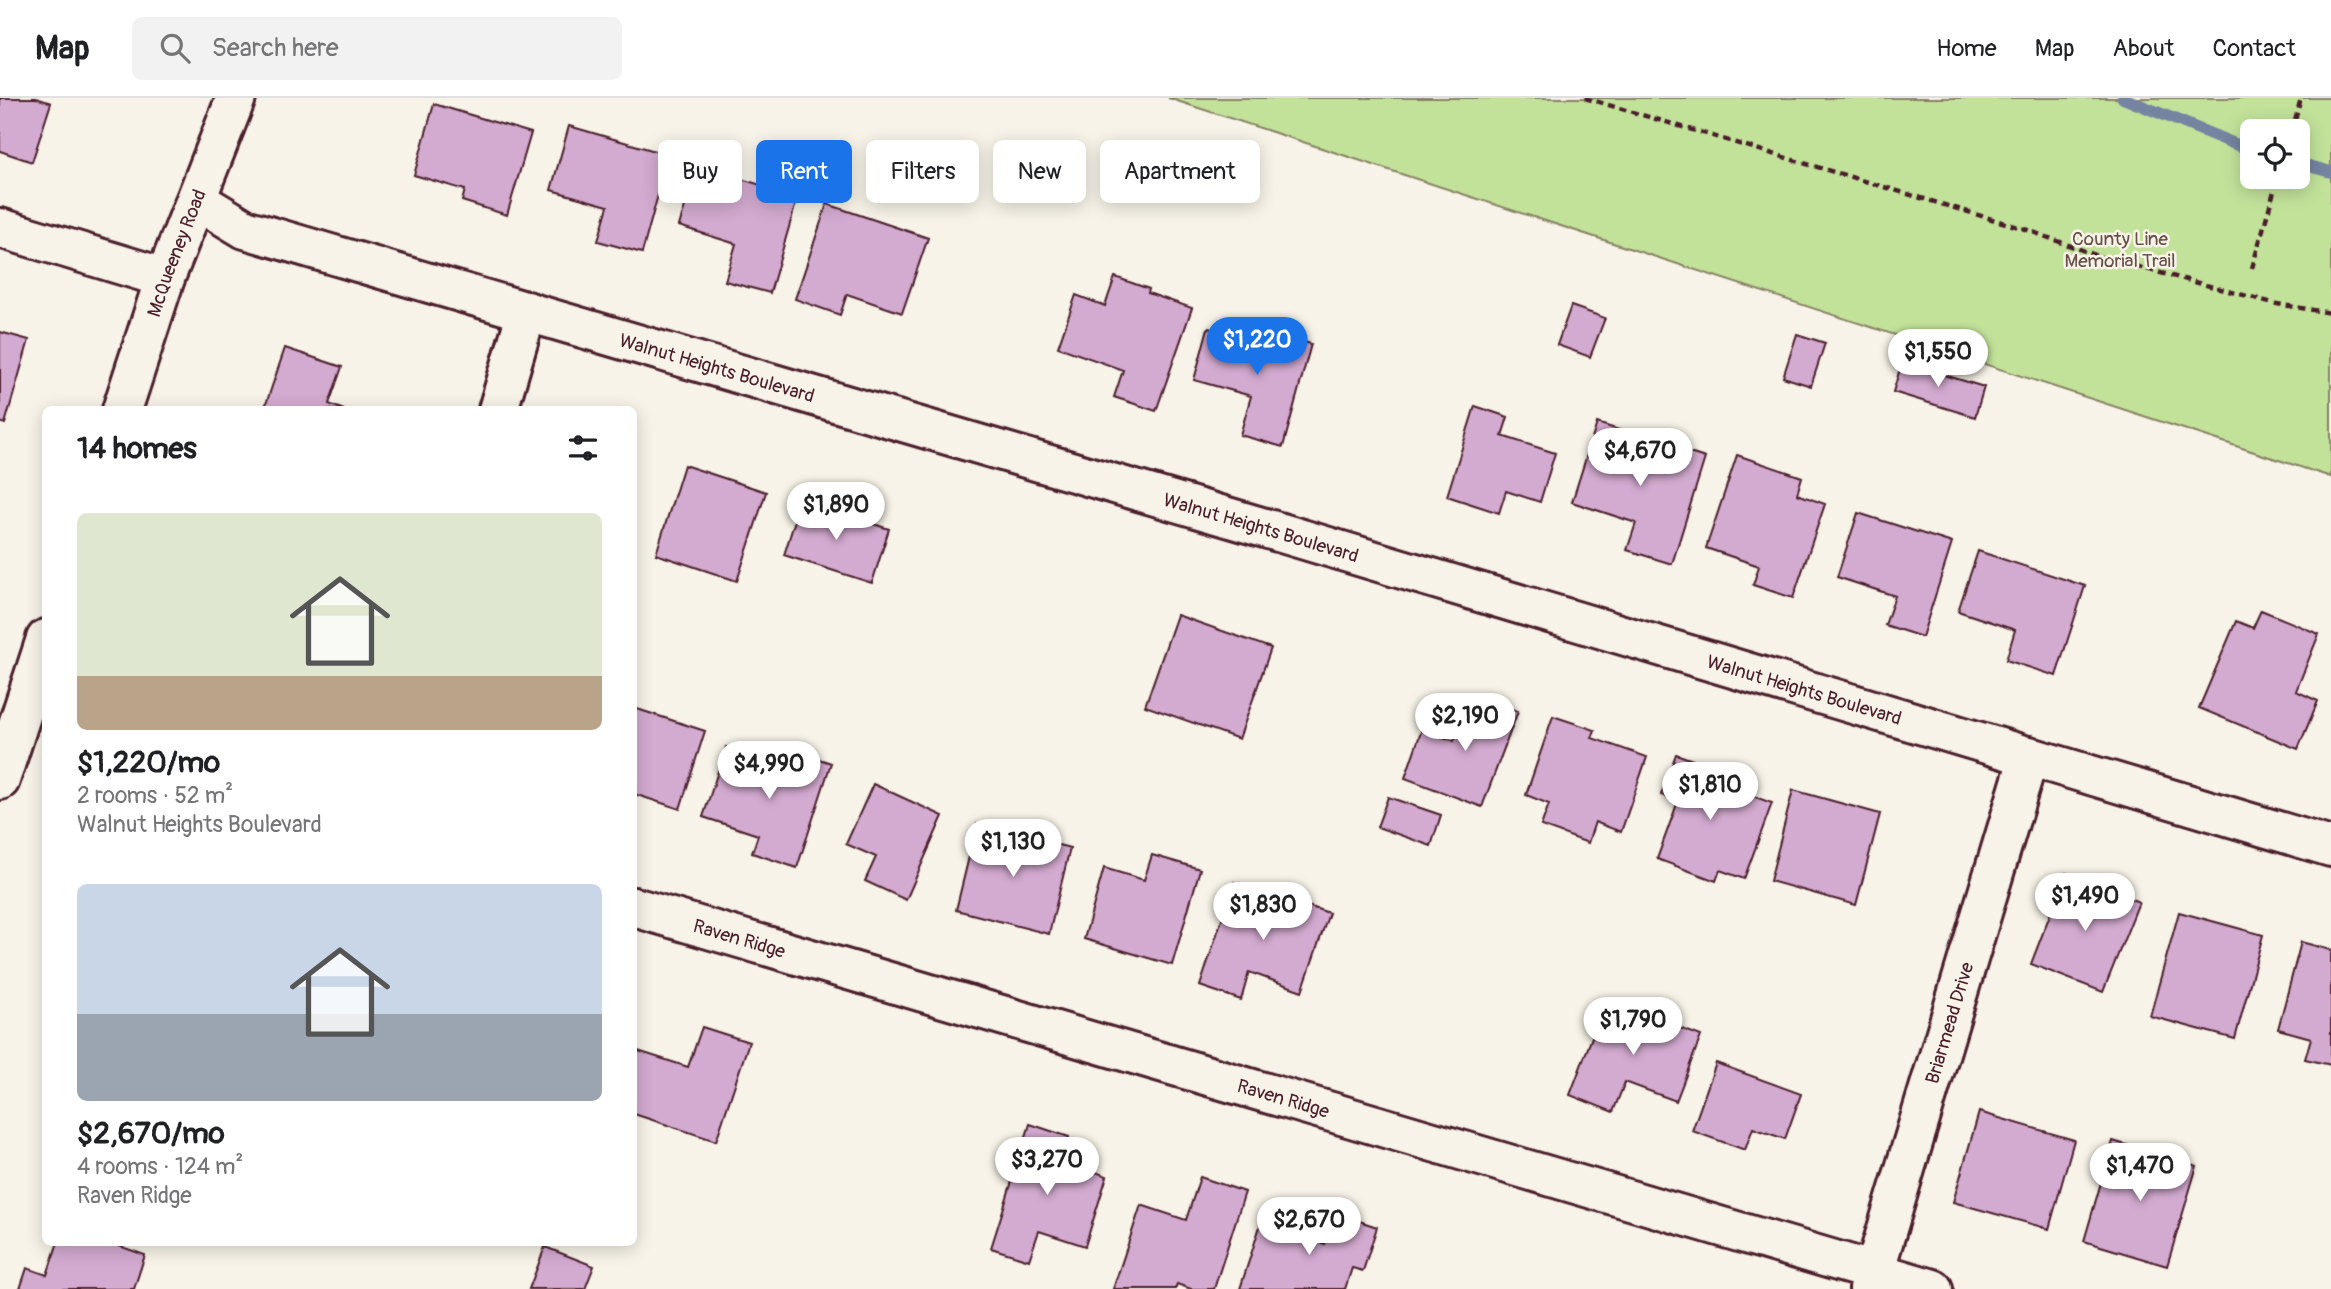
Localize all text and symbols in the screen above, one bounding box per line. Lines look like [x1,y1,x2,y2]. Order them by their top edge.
search box [132,17,622,80]
text: Map [35,28,90,69]
icon: search [156,29,194,67]
text: Search here [212,32,339,64]
text: Home [1936,34,1997,63]
text: Map [2035,34,2075,63]
text: About [2113,34,2175,63]
text: Contact [2213,34,2296,63]
map controls [2240,119,2310,189]
button: locate [2240,119,2310,189]
chip: Buy [658,140,742,203]
chip: Rent [756,140,852,203]
chip: Filters [866,140,979,203]
chip: New [993,140,1086,203]
chip: Apartment [1100,140,1260,203]
street label: McQueeney Road [142,186,212,320]
park label: County Line Memorial Trail [2064,227,2176,273]
pin: $1,220 [1200,317,1314,377]
text: $1,220 [1223,325,1291,354]
street label: Walnut Heights Boulevard [616,328,817,408]
pin: $1,550 [1881,330,1995,389]
text: $1,550 [1904,337,1972,366]
pin: $4,670 [1583,428,1697,488]
icon: filters [564,429,602,467]
text: 14 homes [77,430,197,467]
text: $4,670 [1604,436,1676,465]
pin: $1,890 [779,482,893,542]
street label: Walnut Heights Boulevard [1160,488,1361,568]
text: $1,890 [803,490,869,519]
icon: home [277,558,403,684]
street label: Walnut Heights Boulevard [1704,650,1904,731]
pin: $2,190 [1408,694,1522,753]
text: $2,190 [1431,701,1499,730]
pin: $4,990 [712,742,826,801]
text: $1,220/mo [77,744,220,781]
text: $4,990 [733,749,805,778]
pin: $1,810 [1653,762,1767,822]
text: $1,810 [1678,770,1742,799]
text: 2 rooms · 52 m² [77,781,233,810]
text: Walnut Heights Boulevard [77,810,322,839]
pin: $1,130 [956,820,1070,879]
text: $1,130 [981,827,1045,856]
pin: $1,490 [2028,874,2142,933]
text: $1,490 [2051,881,2119,910]
pin: $1,830 [1206,882,1320,942]
text: $1,830 [1229,890,1297,919]
street label: Raven Ridge [690,914,789,964]
icon: home [277,929,403,1055]
street label: Briarmead Drive [1920,959,1980,1087]
pin: $1,790 [1576,998,1690,1057]
text: $1,790 [1599,1005,1667,1034]
street label: Raven Ridge [1234,1074,1333,1124]
text: $2,670/mo [77,1115,225,1152]
pin: $3,270 [990,1138,1104,1197]
pin: $1,470 [2083,1144,2197,1203]
text: $3,270 [1011,1145,1083,1174]
text: $1,470 [2106,1151,2174,1180]
text: 4 rooms · 124 m² [77,1152,243,1181]
text: Raven Ridge [77,1181,192,1210]
pin: $2,670 [1252,1198,1366,1257]
text: $2,670 [1273,1205,1345,1234]

